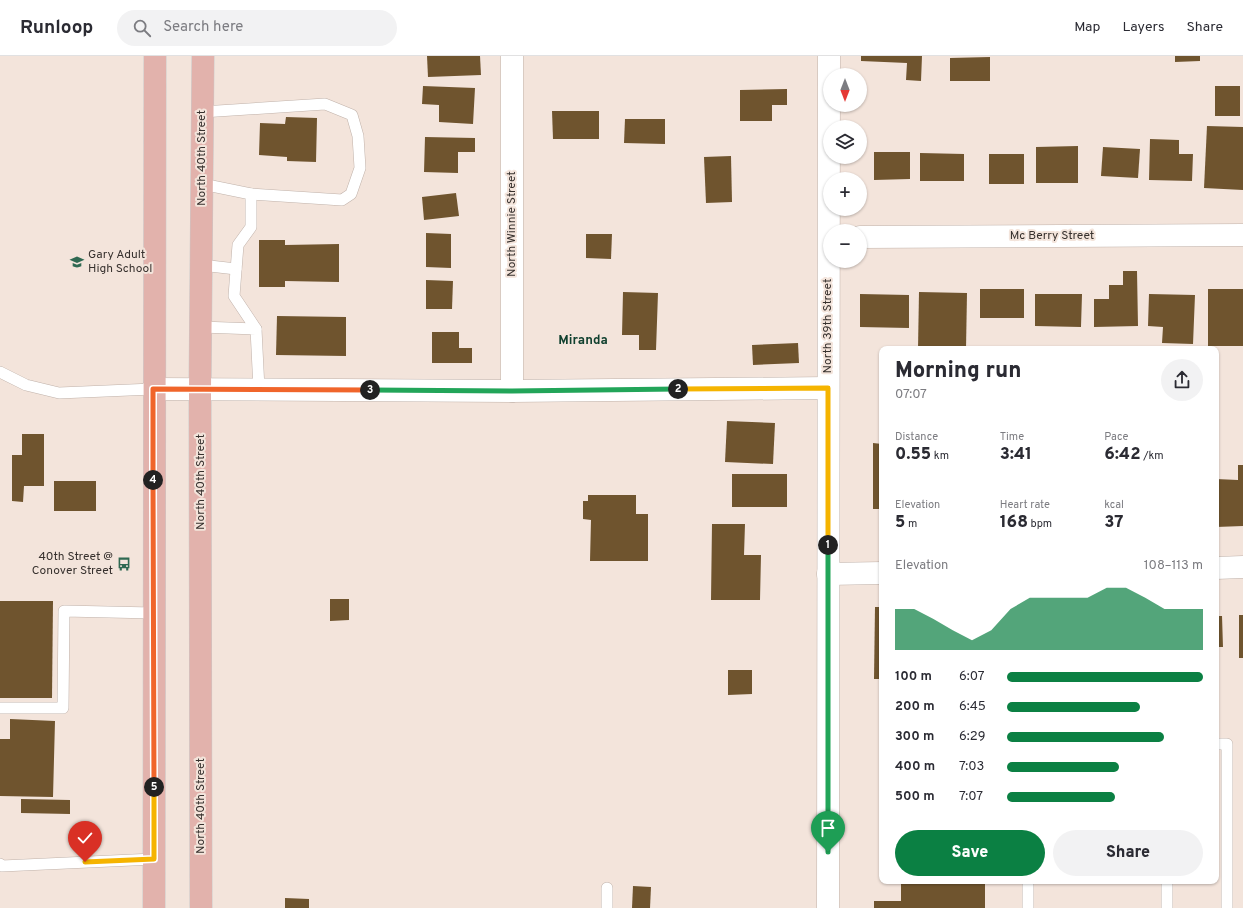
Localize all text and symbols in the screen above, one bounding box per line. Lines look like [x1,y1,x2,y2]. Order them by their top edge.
search box [117,10,397,46]
text: Runloop [20,16,93,40]
icon: search [131,17,153,39]
text: Search here [163,18,243,37]
text: Map [1074,19,1100,36]
text: Layers [1122,19,1164,36]
text: Share [1186,19,1223,36]
north arrow [823,68,867,112]
map controls [823,68,867,268]
street label: North 40th Street [194,110,210,206]
button: layers [823,120,867,164]
street label: North Winnie Street [504,171,520,277]
button: + [823,172,867,216]
button: − [823,224,867,268]
street label: Mc Berry Street [1010,228,1094,244]
place label: Gary Adult High School [88,247,152,277]
school or university icon: Gary Adult High School [69,254,85,270]
street label: North 39th Street [820,279,836,373]
district label: Miranda [558,333,608,349]
text: Morning run [895,358,1021,385]
button: share [1161,359,1203,401]
pin: 2 [668,379,688,399]
pin: 3 [360,380,380,400]
text: 2 [675,382,681,396]
text: 3 [367,383,373,397]
text: 07:07 [895,387,927,403]
text: Distance [895,430,938,444]
text: Time [1000,430,1024,444]
text: Pace [1104,430,1129,444]
street label: North 40th Street [193,434,209,530]
text: 0.55 [895,444,931,466]
text: 3:41 [1000,444,1032,466]
text: 6:42 [1104,444,1141,466]
text: km [931,449,949,463]
text: /km [1141,449,1164,463]
pin: 4 [143,470,163,490]
text: 4 [149,473,157,487]
text: Elevation [895,498,940,512]
text: Heart rate [1000,498,1050,512]
text: kcal [1104,498,1124,512]
text: 5 [895,512,905,534]
text: 168 [1000,512,1028,534]
text: 37 [1104,512,1123,534]
text: m [905,517,917,531]
text: bpm [1028,517,1052,531]
pin: 1 [818,535,838,555]
text: 1 [826,538,830,552]
place label: 40th Street @ Conover Street [32,549,113,579]
bus stop icon: 40th Street @ Conover Street [116,556,132,572]
text: Elevation [895,558,948,574]
text: 108–113 m [1144,558,1203,574]
text: 100 m [895,669,932,685]
text: 6:07 [959,669,984,685]
text: 200 m [895,699,935,715]
text: 6:45 [959,699,986,715]
text: 300 m [895,729,934,745]
text: 6:29 [959,729,985,745]
street label: North 40th Street [193,758,209,854]
text: 400 m [895,759,935,775]
text: 7:03 [959,759,984,775]
pin: 5 [144,777,164,797]
text: 5 [151,780,157,794]
text: 500 m [895,789,935,805]
text: 7:07 [959,789,983,805]
pin [811,811,845,852]
icon: arrive [817,817,839,839]
pin [68,821,102,862]
icon: check [74,827,96,849]
button: Save [895,830,1045,876]
button: Share [1053,830,1203,876]

